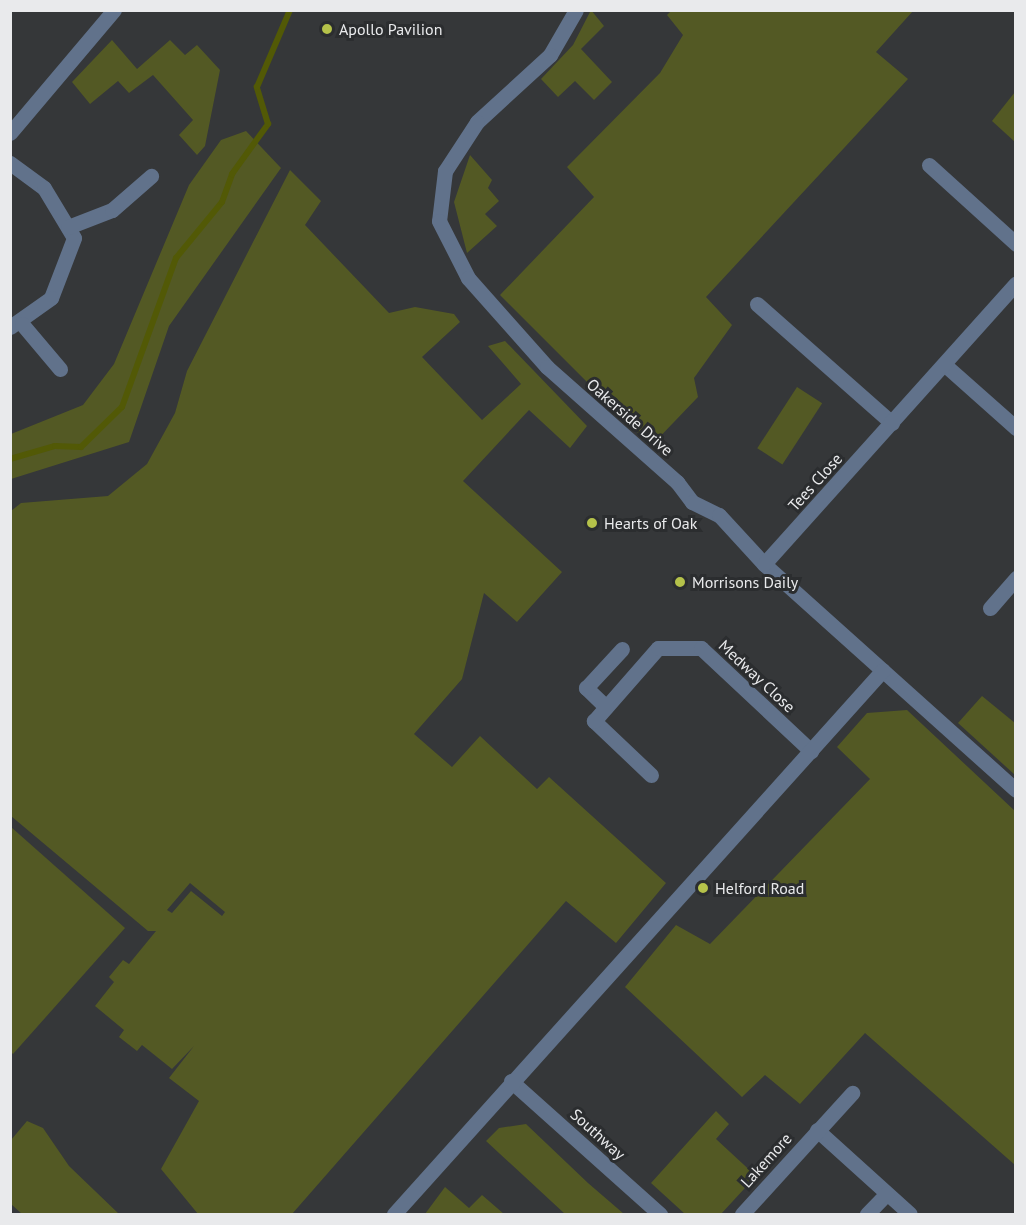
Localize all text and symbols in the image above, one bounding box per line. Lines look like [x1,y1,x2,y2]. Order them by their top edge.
place label: Apollo Pavilion [339,19,442,39]
marker: Apollo Pavilion [320,22,334,36]
street label: Oakerside Drive [583,374,677,460]
street label: Tees Close [784,449,846,515]
place label: Hearts of Oak [604,513,697,533]
marker: Hearts of Oak [585,516,599,530]
place label: Morrisons Daily [692,572,798,592]
marker: Morrisons Daily [673,575,687,589]
street label: Medway Close [715,636,799,716]
place label: Helford Road [715,878,804,898]
marker: Helford Road [696,881,710,895]
street label: Southway [567,1104,629,1164]
street label: Lakemore [737,1129,795,1191]

